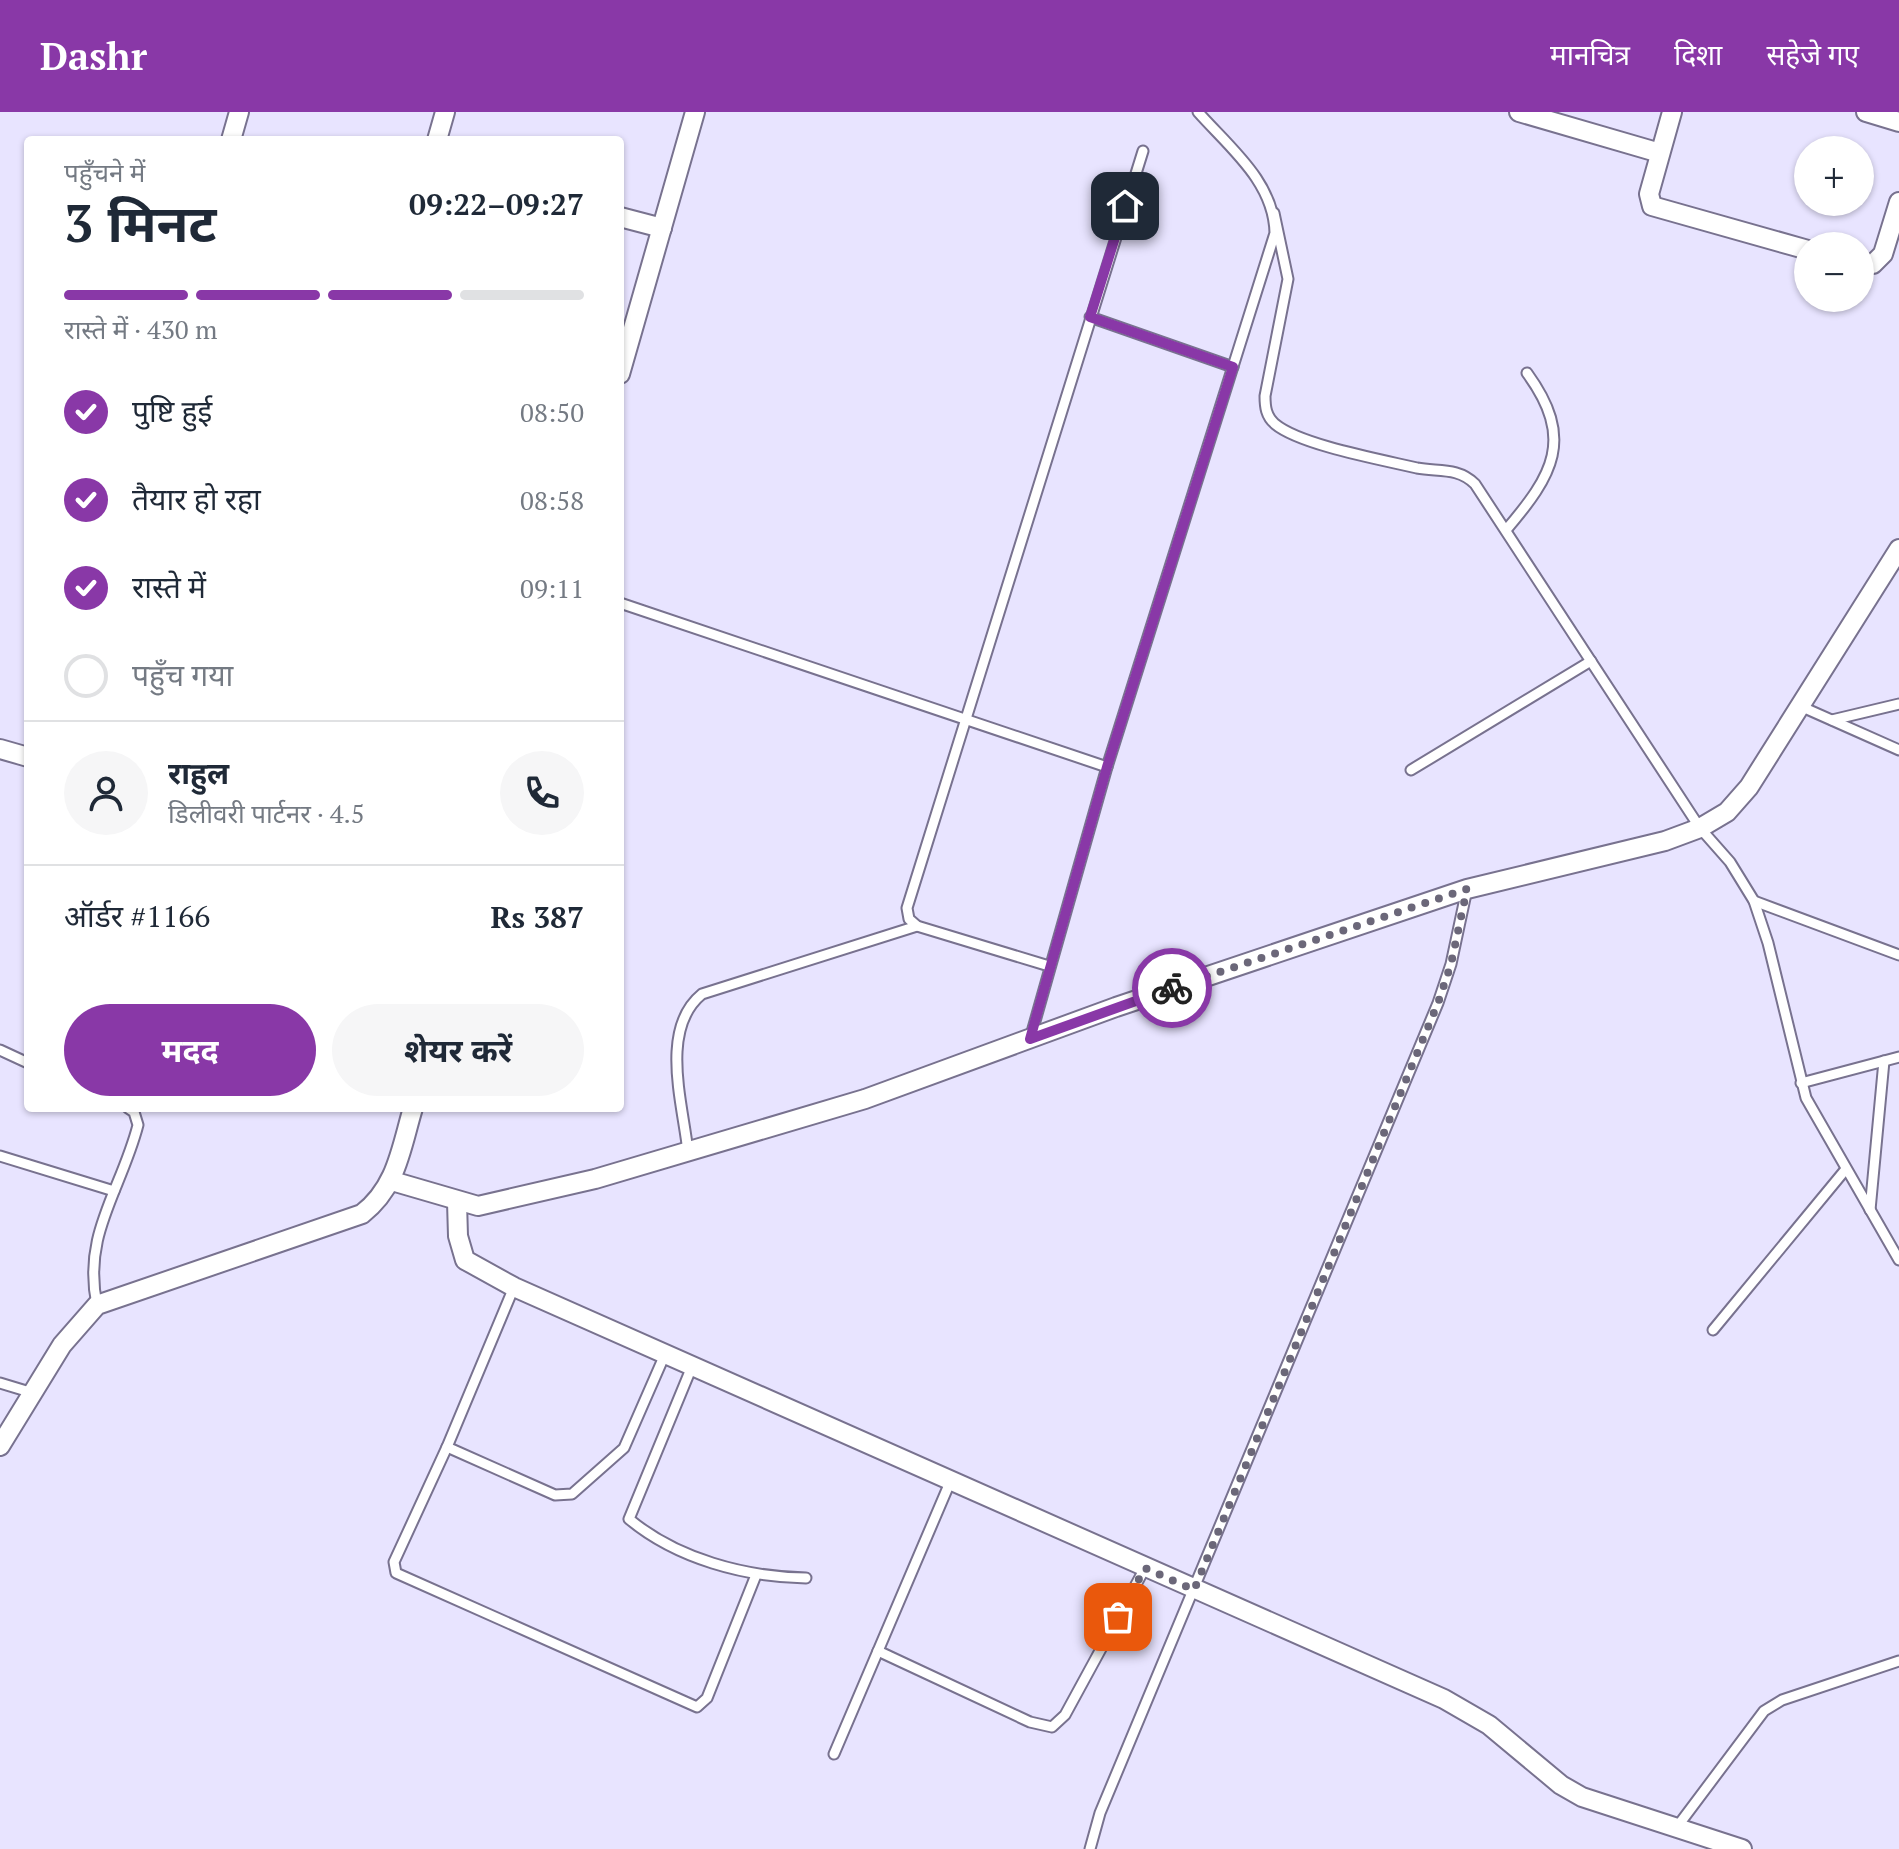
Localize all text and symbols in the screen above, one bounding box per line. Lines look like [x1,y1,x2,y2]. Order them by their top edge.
text: Dashr [40,31,147,81]
text: मानचित्र [1550,36,1630,73]
text: दिशा [1674,36,1722,73]
text: सहेजे गए [1766,36,1859,73]
map controls [1794,136,1874,312]
button: + [1794,136,1874,216]
text: पहुँचने में [64,155,145,189]
pin [1091,172,1159,240]
text: 09:22–09:27 [409,184,584,224]
icon: home [1103,184,1147,228]
text: 3 मिनट [64,188,217,257]
button: − [1794,232,1874,312]
text: रास्ते में · 430 m [64,312,217,346]
icon: check [64,390,108,434]
text: पुष्टि हुई [132,391,212,431]
text: 08:50 [520,395,584,429]
icon: check [64,478,108,522]
text: तैयार हो रहा [132,479,261,519]
text: 08:58 [520,483,584,517]
icon: check [64,566,108,610]
text: रास्ते में [132,567,206,607]
text: 09:11 [520,571,584,605]
text: पहुँच गया [132,655,233,695]
button: person [64,751,148,835]
button: phone [500,751,584,835]
text: राहुल [168,753,229,793]
text: डिलीवरी पार्टनर · 4.5 [168,796,365,830]
text: ऑर्डर #1166 [64,896,210,936]
text: Rs 387 [491,897,584,937]
courier [1132,948,1212,1028]
icon: bike [1150,966,1194,1010]
button: मदद [64,1004,316,1096]
button: शेयर करें [332,1004,584,1096]
pin [1084,1583,1152,1651]
icon: bag [1096,1595,1140,1639]

